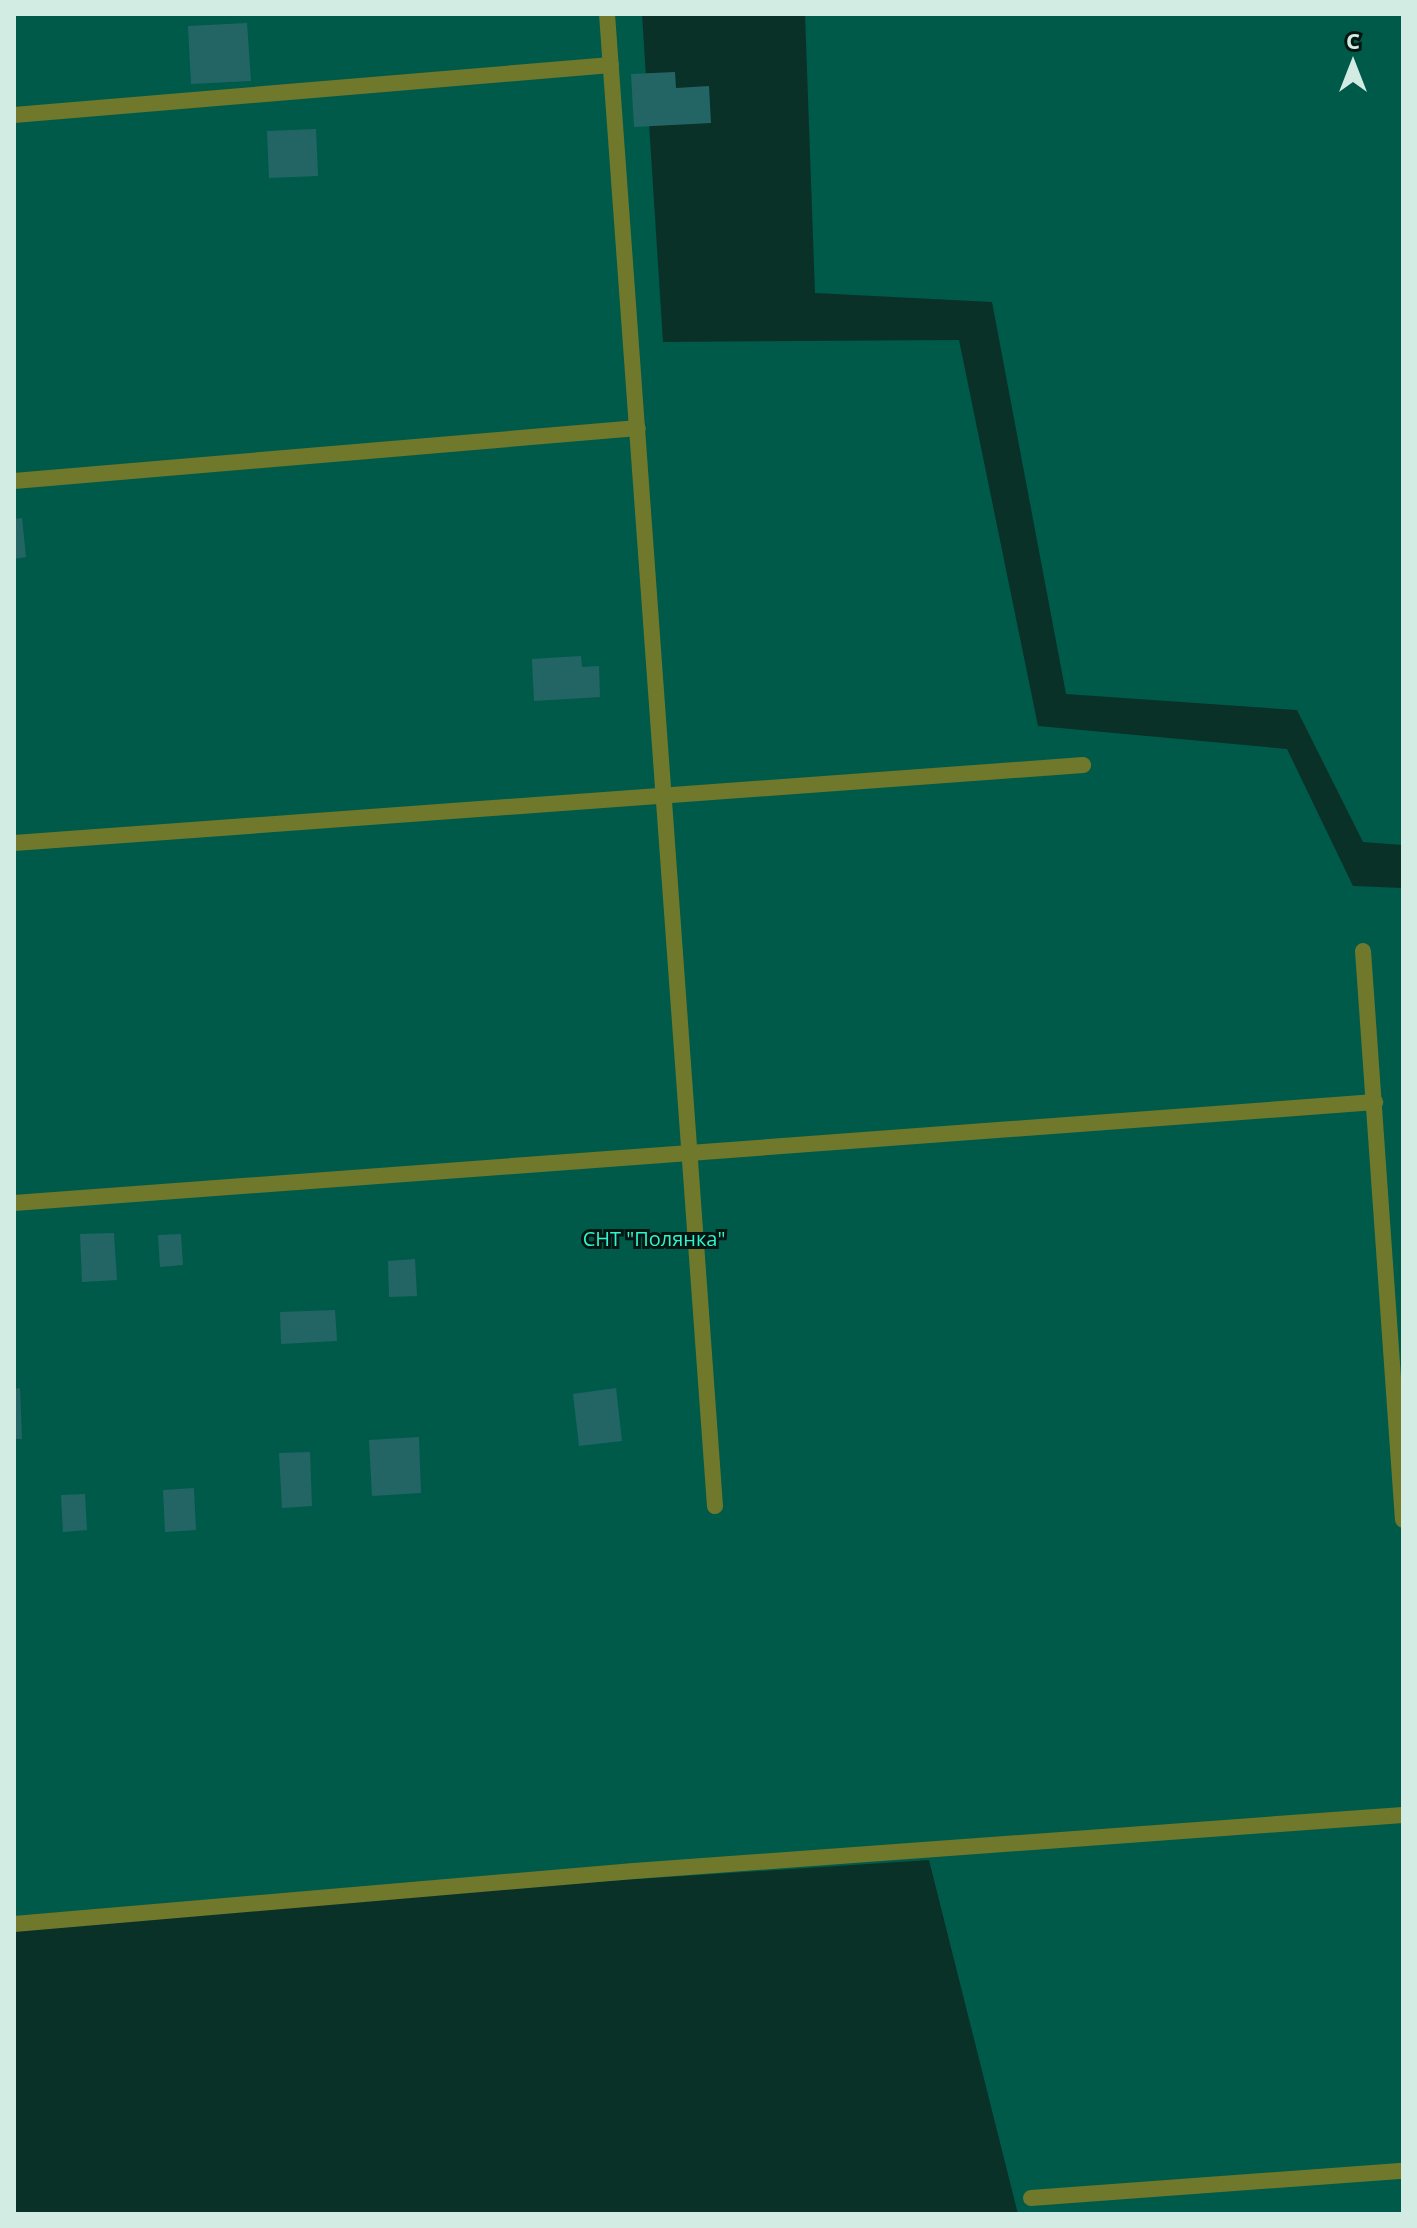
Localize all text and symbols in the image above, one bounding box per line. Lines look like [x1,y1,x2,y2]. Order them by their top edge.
north arrow [1313,24,1393,104]
text: С [1346,25,1360,55]
park label: СНТ "Полянка" [583,1226,725,1250]

